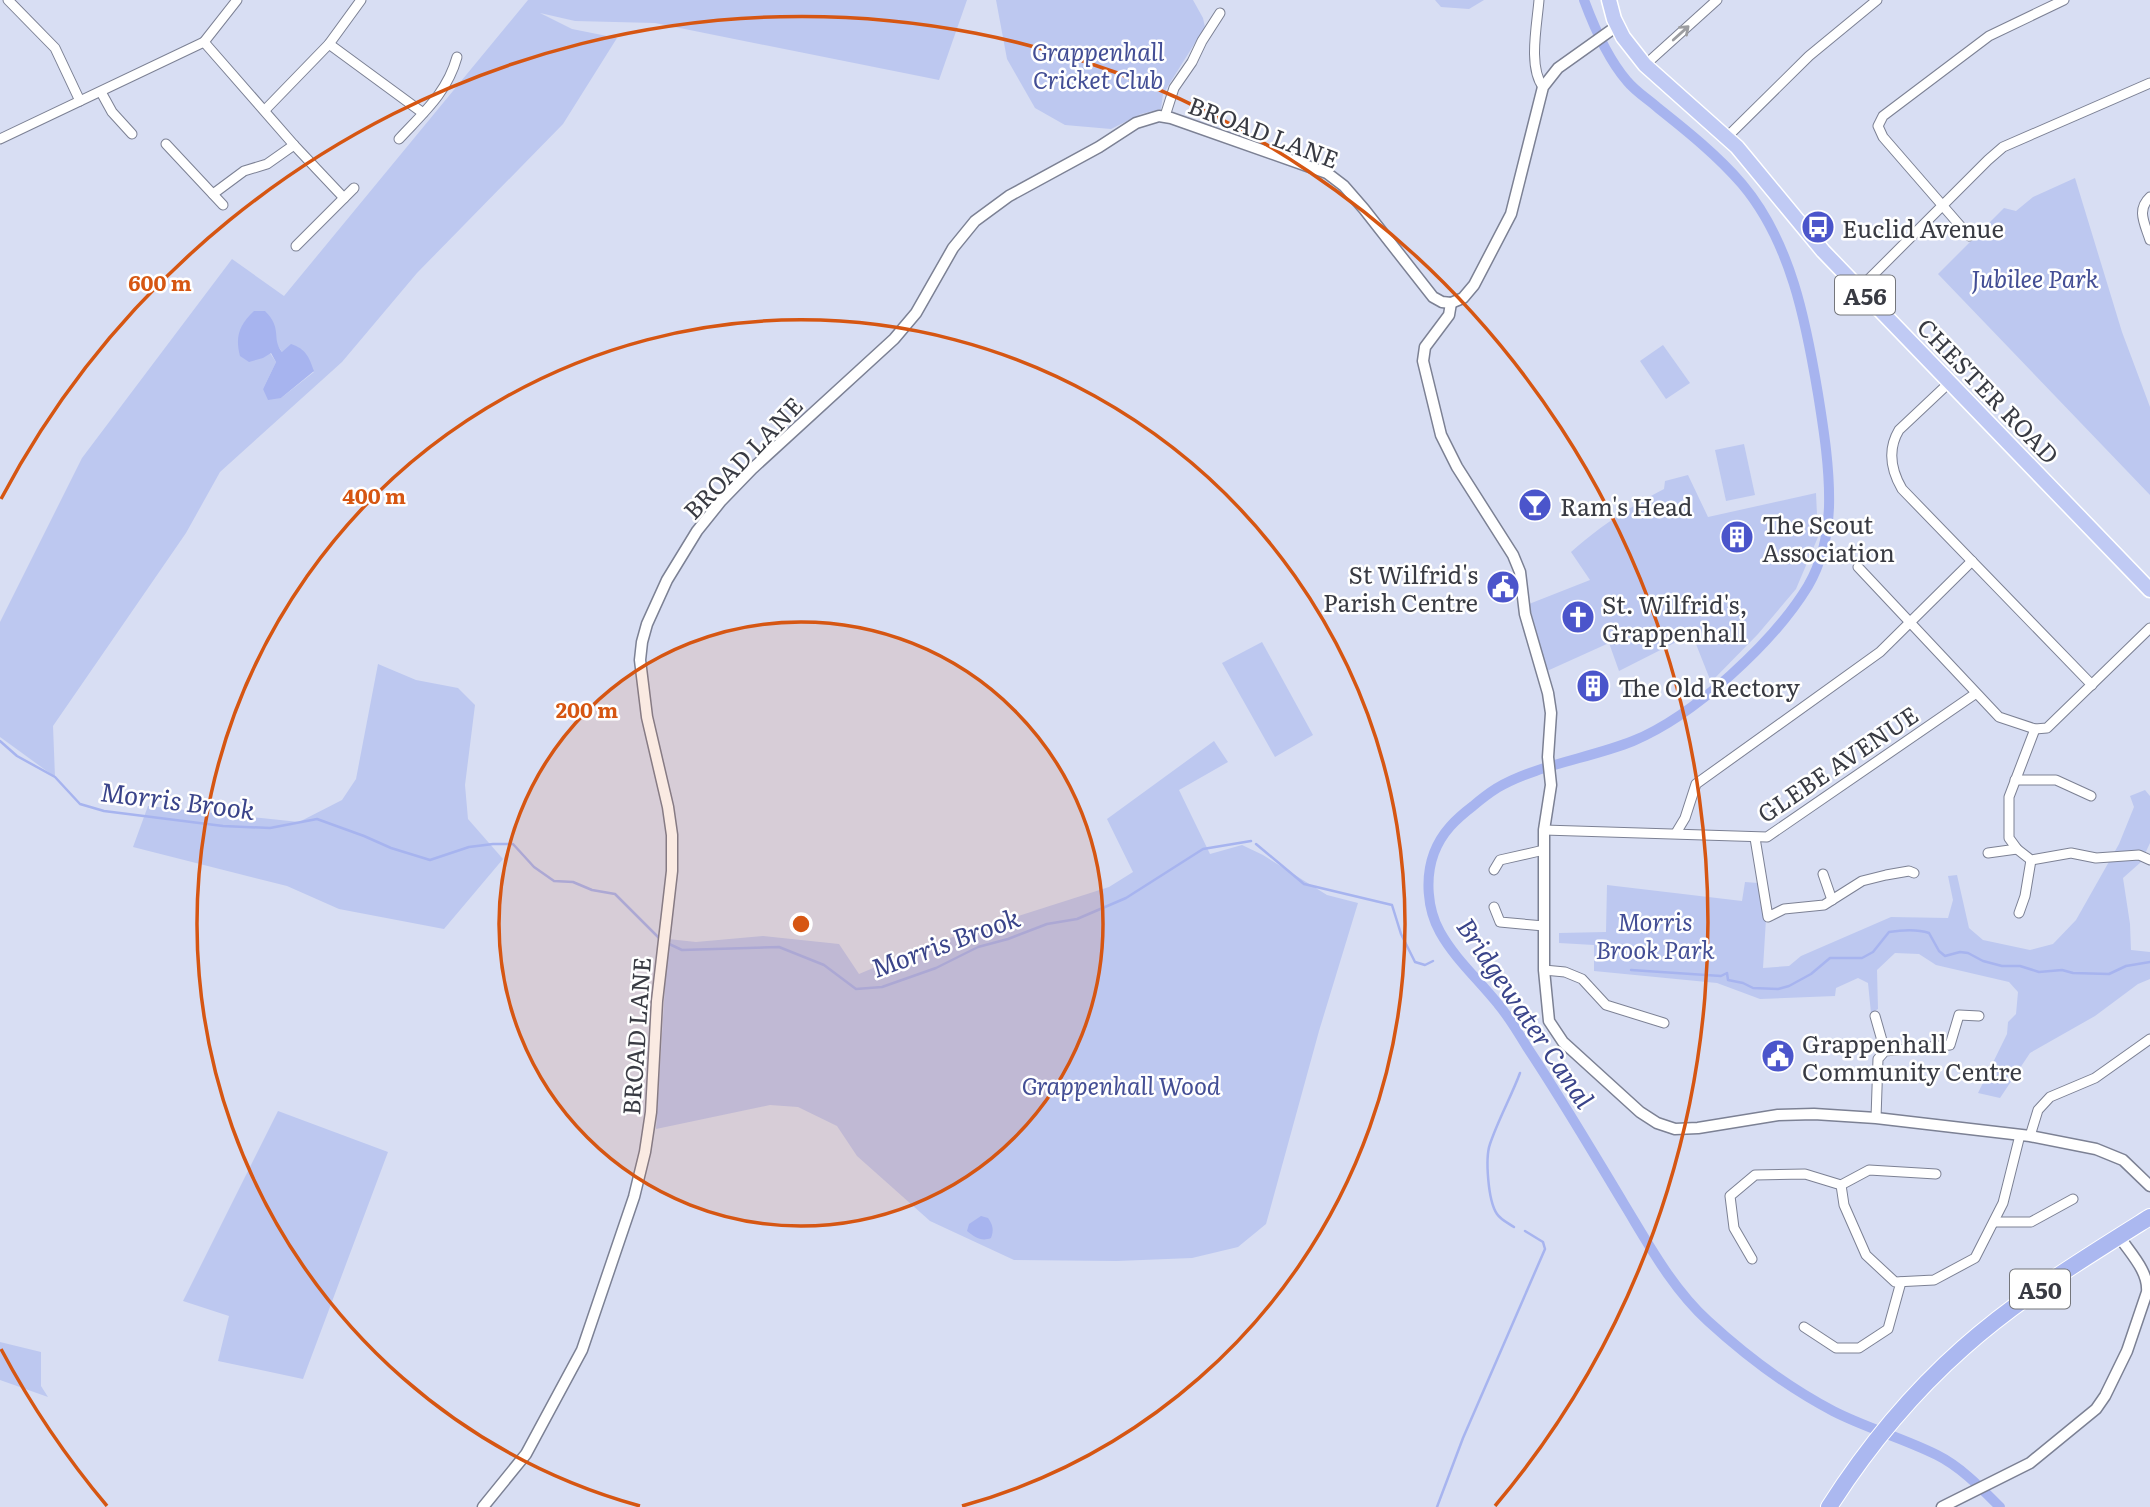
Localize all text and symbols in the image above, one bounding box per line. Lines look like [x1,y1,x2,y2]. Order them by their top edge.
one-way arrow [1672,24,1689,41]
park label: Grappenhall Cricket Club [1032,33,1165,96]
street label: BROAD LANE [1184,86,1344,176]
bus stop icon: Euclid Avenue [1799,208,1837,246]
place label: Euclid Avenue [1842,210,2004,245]
park label: Jubilee Park [1971,260,2100,295]
text: 600 m [128,266,192,297]
road number: A56 [1835,276,1895,314]
street label: CHESTER ROAD [1910,309,2068,471]
street label: BROAD LANE [674,388,810,526]
text: 400 m [342,479,406,510]
bar icon: Ram's Head [1516,486,1554,524]
place label: Ram's Head [1560,488,1693,523]
place label: The Scout Association [1762,506,1895,569]
building icon: The Scout Association [1718,518,1756,556]
place label: St Wilfrid's Parish Centre [1323,556,1478,619]
public building icon: St Wilfrid's Parish Centre [1484,568,1522,606]
place label: St. Wilfrid's, Grappenhall [1602,586,1747,649]
church icon: St. Wilfrid's, Grappenhall [1559,598,1597,636]
building icon: The Old Rectory [1574,667,1612,705]
place label: The Old Rectory [1618,669,1800,704]
text: 200 m [556,693,618,724]
street label: GLEBE AVENUE [1750,696,1924,830]
water label: Morris Brook [99,770,258,828]
water label: Morris Brook [865,896,1025,986]
park label: Morris Brook Park [1595,903,1715,966]
water label: Bridgewater Canal [1449,909,1606,1116]
centre of rings [789,912,813,936]
street label: BROAD LANE [612,956,658,1116]
place label: Grappenhall Community Centre [1802,1025,2022,1088]
public building icon: Grappenhall Community Centre [1759,1037,1797,1075]
park label: Grappenhall Wood [1021,1067,1221,1102]
road number: A50 [2010,1270,2070,1308]

